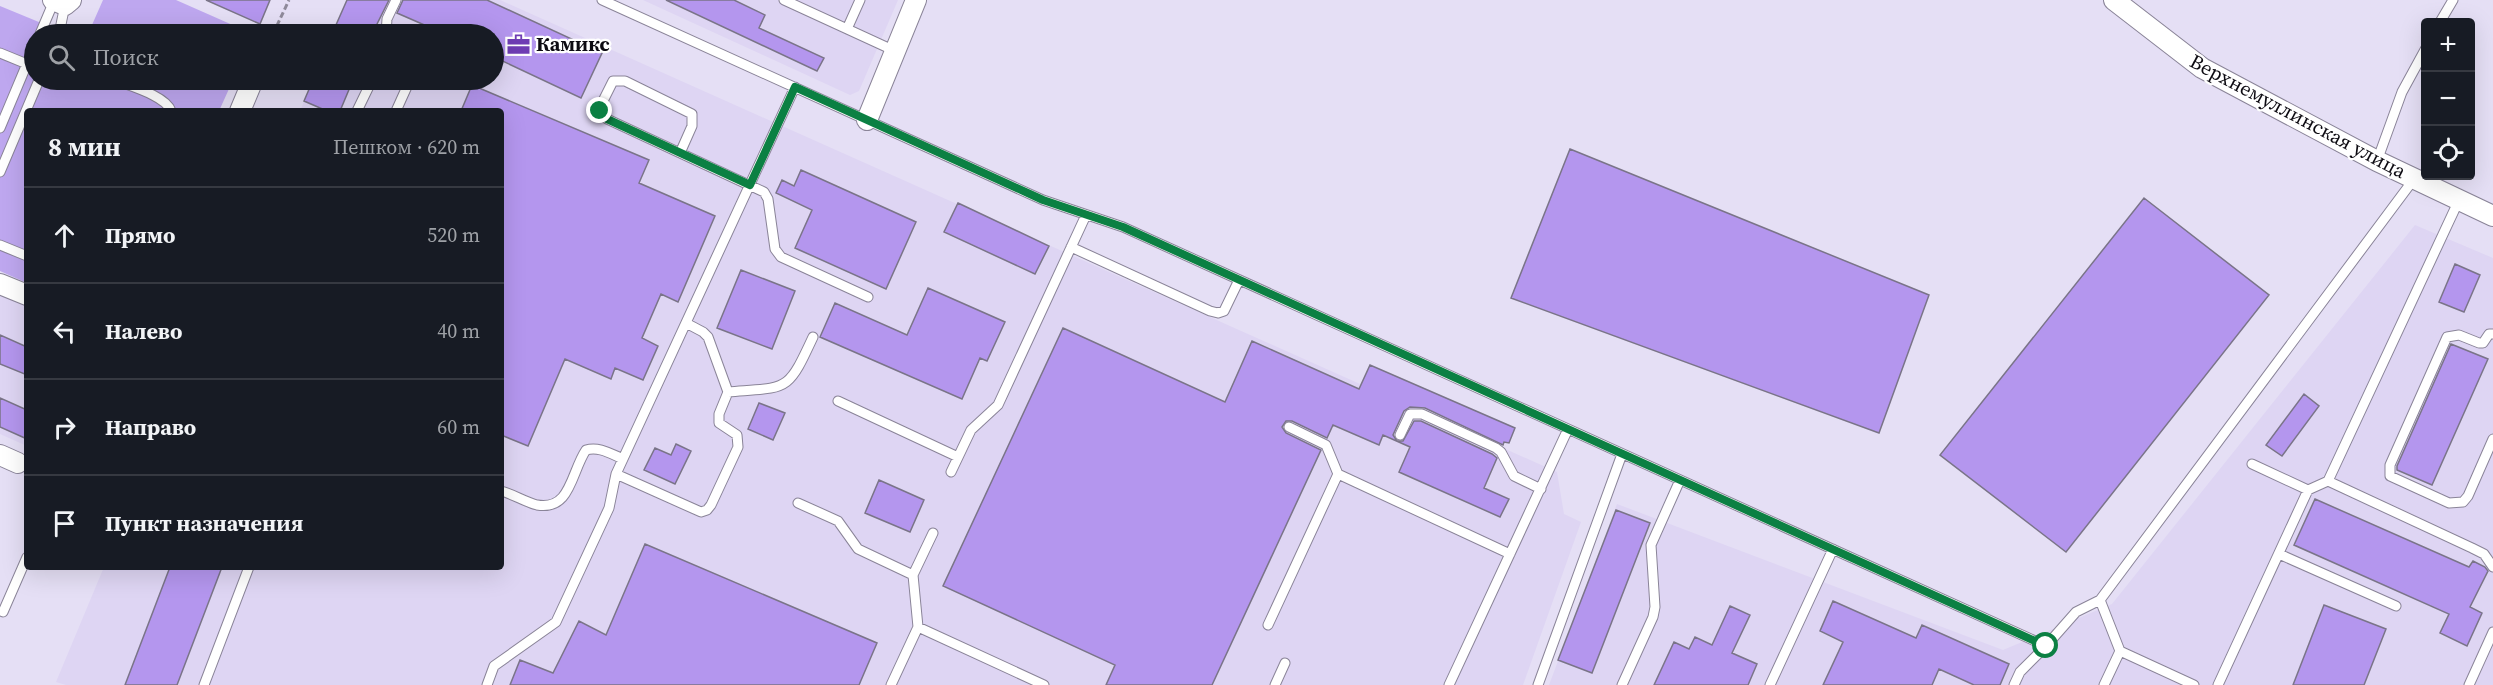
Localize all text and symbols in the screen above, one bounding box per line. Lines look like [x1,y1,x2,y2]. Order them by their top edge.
map controls [2421,18,2475,180]
button: + [2421,18,2475,72]
search box [24,24,504,90]
place label: Камикс [536,30,610,58]
office icon: Камикс [505,31,531,57]
icon: search [45,41,78,74]
text: Поиск [93,42,159,72]
street label: Верхнемуллинская улица [2185,47,2412,185]
button: − [2421,72,2475,126]
route end [586,97,612,123]
button: locate [2421,126,2475,180]
text: 8 мин [48,129,121,165]
text: Пешком · 620 m [333,133,480,161]
icon: ahead [48,219,81,252]
text: Прямо [105,220,175,250]
text: 520 m [427,221,480,249]
icon: left [48,315,81,348]
text: Налево [105,316,182,346]
text: 40 m [437,317,480,345]
icon: right [48,411,81,444]
text: Направо [105,412,196,442]
text: 60 m [437,413,480,441]
icon: arrive [48,507,81,540]
text: Пункт назначения [105,508,303,538]
route start [2032,632,2058,658]

